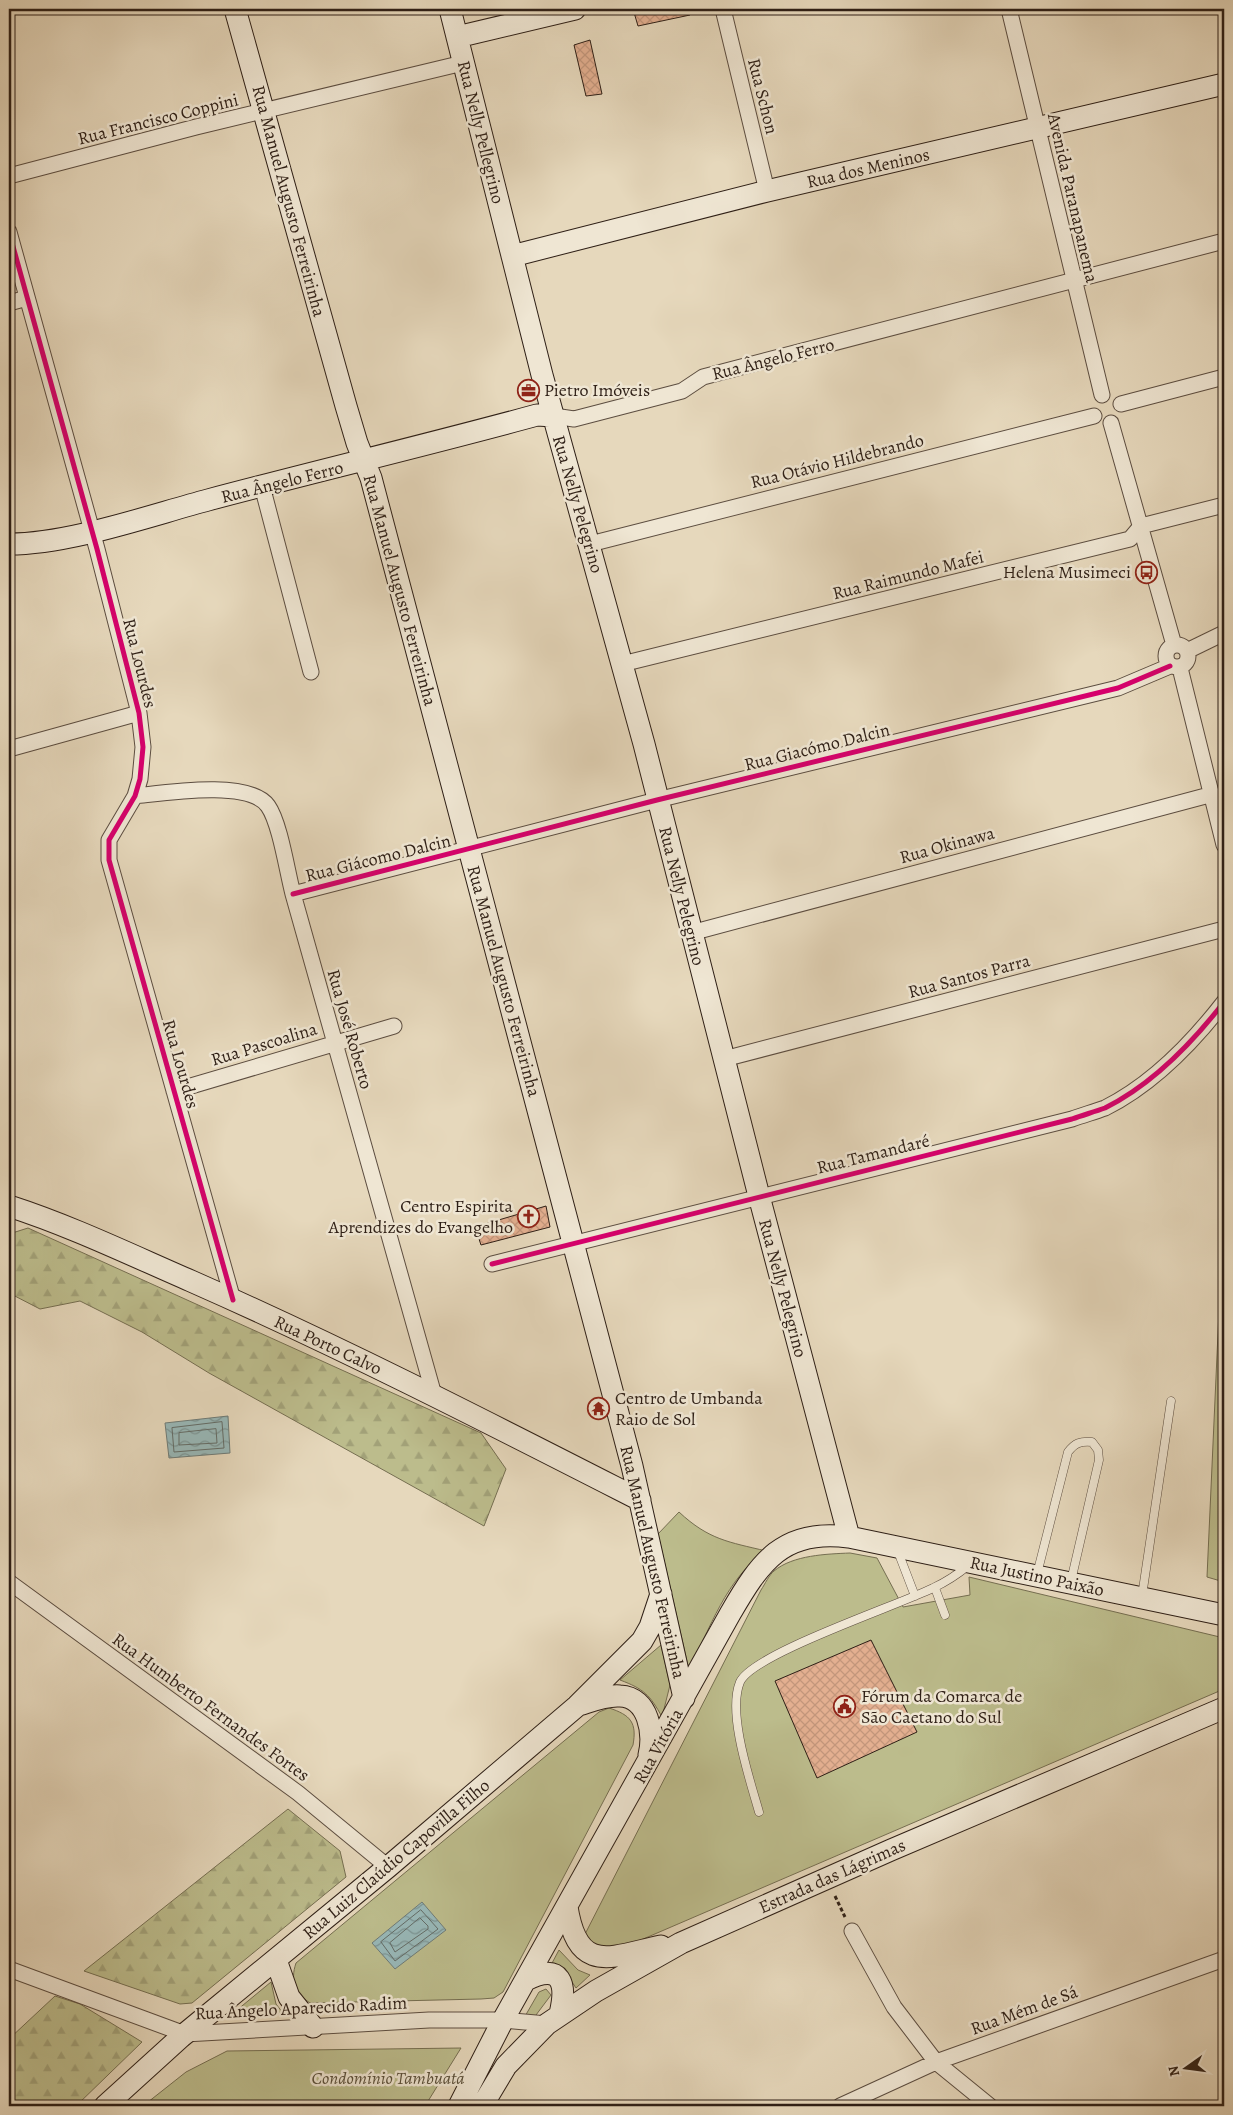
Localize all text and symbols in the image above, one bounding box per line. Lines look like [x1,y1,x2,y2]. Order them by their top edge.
street label: Rua Schon [742,56,784,137]
street label: Rua Nelly Pellegrino [452,58,510,206]
street label: Rua Manuel Augusto Ferreirinha [247,83,332,320]
street label: Rua Francisco Coppini [75,87,241,151]
street label: Avenida Paranapanema [1042,110,1104,286]
street label: Rua dos Meninos [804,142,932,194]
street label: Rua Ângelo Ferro [709,332,837,386]
office icon: Pietro Imóveis [516,378,540,402]
place label: Pietro Imóveis [544,378,650,402]
street label: Rua Otávio Hildebrando [748,428,926,494]
street label: Rua Nelly Pelegrino [547,432,609,576]
street label: Rua Ângelo Ferro [218,455,346,509]
street label: Rua Manuel Augusto Ferreirinha [358,472,443,709]
street label: Rua Raimundo Mafei [830,545,986,605]
place label: Helena Musimeci [1003,560,1131,584]
bus stop icon: Helena Musimeci [1135,560,1159,584]
street label: Rua Lourdes [117,616,163,710]
street label: Rua Giacómo Dalcin [742,717,892,777]
street label: Rua Okinawa [897,821,998,869]
street label: Rua Nelly Pelegrino [653,824,711,968]
street label: Rua Giácomo Dalcin [303,828,453,888]
street label: Rua Manuel Augusto Ferreirinha [462,863,547,1100]
street label: Rua Santos Parra [905,948,1033,1004]
street label: Rua José Roberto [321,966,379,1092]
street label: Rua Pascoalina [208,1016,321,1072]
street label: Rua Lourdes [157,1017,205,1111]
street label: Rua Tamandaré [814,1128,932,1180]
place label: Centro Espirita Aprendizes do Evangelho [328,1194,514,1239]
church icon: Centro Espirita Aprendizes do Evangelho [517,1204,541,1228]
street label: Rua Nelly Pelegrino [753,1216,813,1360]
street label: Rua Porto Calvo [270,1310,386,1380]
place label: Centro de Umbanda Raio de Sol [615,1386,763,1431]
temple icon: Centro de Umbanda Raio de Sol [587,1396,611,1420]
street label: Rua Manuel Augusto Ferreirinha [614,1443,692,1682]
street label: Rua Justino Paixão [968,1550,1106,1602]
street label: Rua Humberto Fernandes Fortes [107,1627,315,1787]
place label: Fórum da Comarca de São Caetano do Sul [861,1684,1022,1729]
public building icon: Fórum da Comarca de São Caetano do Sul [833,1694,857,1718]
street label: Rua Vitória [627,1703,689,1788]
street label: Rua Luiz Claúdio Capovilla Filho [297,1773,495,1945]
street label: Estrada das Lágrimas [755,1833,909,1919]
street label: Rua Mém de Sá [967,1979,1082,2041]
street label: Rua Ângelo Aparecido Radim [194,1990,408,2026]
north arrow [1160,2042,1210,2092]
text: N [1163,2064,1184,2078]
park label: Condomínio Tambuatá [312,2066,465,2090]

